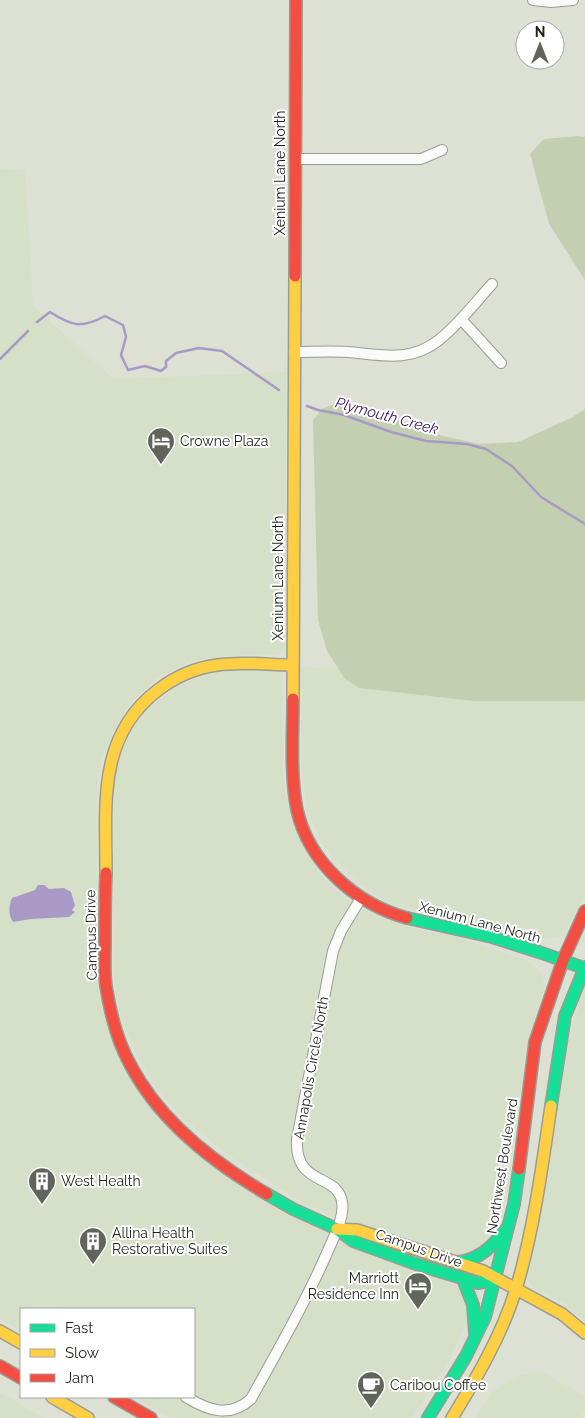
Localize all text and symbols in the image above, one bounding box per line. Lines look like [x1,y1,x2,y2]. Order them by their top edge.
north arrow [515,20,565,70]
text: N [535,24,545,40]
street label: Xenium Lane North [272,110,288,236]
water label: Plymouth Creek [333,394,441,438]
hotel icon: Crowne Plaza [146,426,176,465]
place label: Crowne Plaza [180,433,268,449]
street label: Xenium Lane North [270,515,286,641]
street label: Campus Drive [82,889,100,981]
street label: Xenium Lane North [418,898,542,946]
street label: Annapolis Circle North [291,995,331,1141]
street label: Northwest Boulevard [483,1097,521,1235]
building icon: West Health [27,1166,57,1205]
place label: West Health [61,1173,141,1189]
place label: Allina Health Restorative Suites [112,1225,228,1257]
building icon: Allina Health Restorative Suites [78,1226,108,1265]
street label: Campus Drive [373,1226,465,1270]
place label: Marriott Residence Inn [308,1270,399,1302]
hotel icon: Marriott Residence Inn [403,1271,433,1310]
legend [20,1308,195,1398]
text: Fast [65,1319,93,1337]
text: Slow [65,1344,99,1362]
text: Jam [65,1369,94,1387]
cafe icon: Caribou Coffee [356,1370,386,1409]
place label: Caribou Coffee [390,1377,486,1393]

